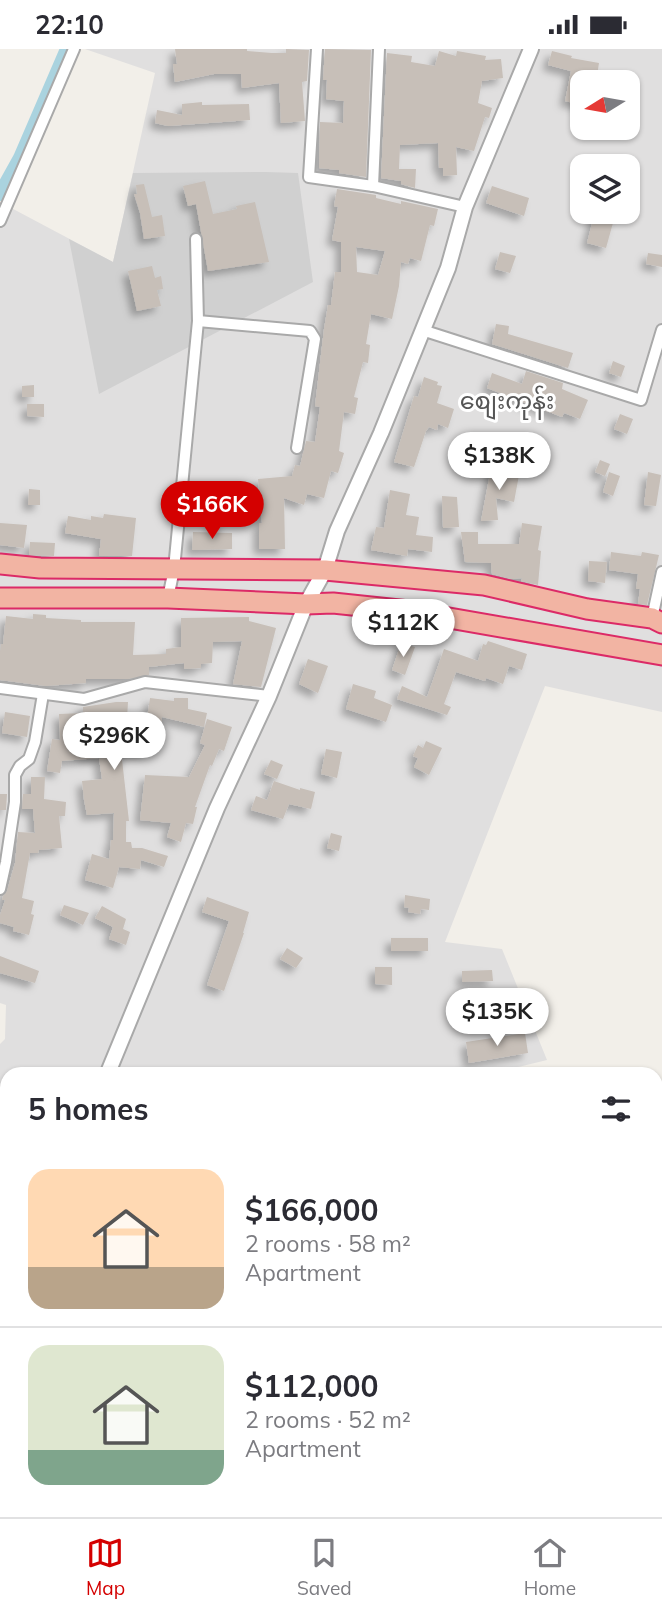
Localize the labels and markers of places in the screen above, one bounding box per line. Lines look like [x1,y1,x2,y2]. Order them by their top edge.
pin: $138K [450,433,548,492]
pin: $166K [163,482,261,541]
pin: $112K [354,599,452,659]
pin: $296K [65,713,163,772]
pin: $135K [448,989,546,1048]

